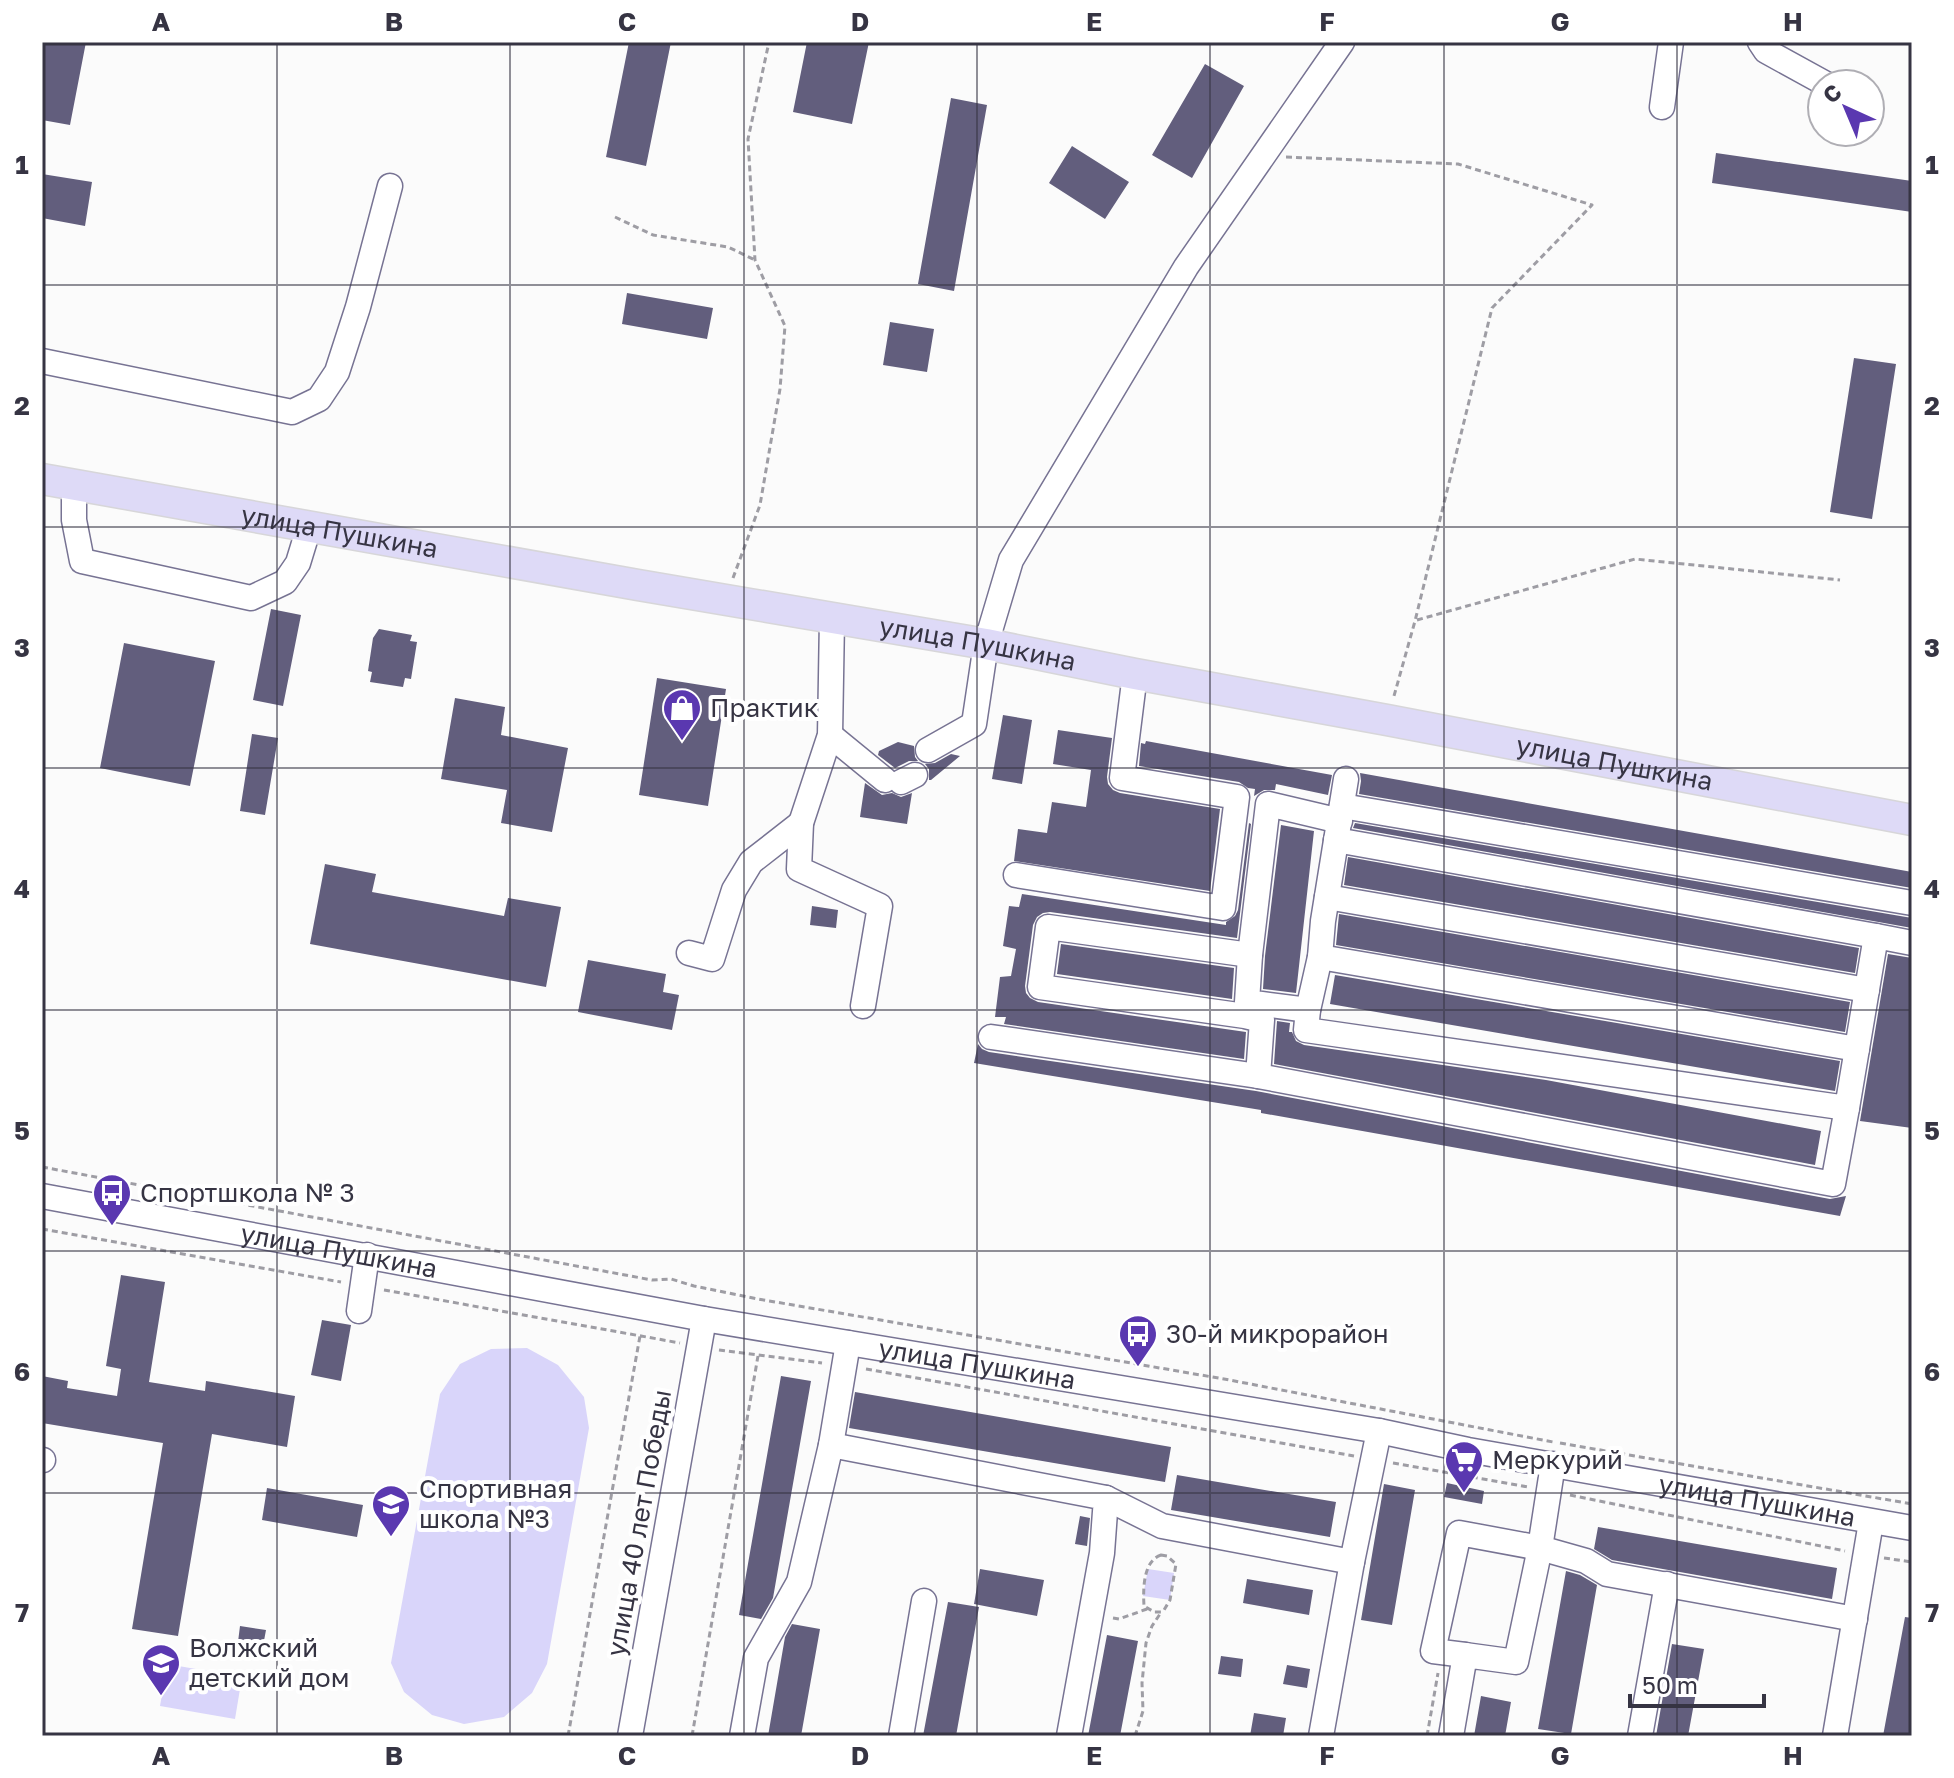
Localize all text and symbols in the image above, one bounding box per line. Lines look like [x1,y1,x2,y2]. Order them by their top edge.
text: A [152,6,171,37]
text: B [385,6,403,37]
text: C [618,6,636,37]
text: D [851,6,869,37]
text: E [1086,6,1102,37]
text: F [1319,6,1335,37]
text: G [1550,6,1570,37]
text: H [1783,6,1803,37]
north arrow [1806,68,1886,148]
text: С [1817,78,1847,108]
text: 1 [15,149,29,180]
text: 1 [1925,149,1939,180]
text: 2 [14,390,30,421]
text: 2 [1924,390,1940,421]
street label: улица Пушкина [239,499,440,564]
street label: улица Пушкина [877,610,1079,677]
text: 3 [14,632,30,663]
text: 3 [1924,632,1940,663]
shop icon: Практик [661,687,703,742]
place label: Практик [710,692,819,723]
street label: улица Пушкина [1514,729,1715,797]
text: 4 [14,873,30,904]
text: 4 [1924,873,1940,904]
text: 5 [14,1115,30,1146]
text: 5 [1924,1115,1940,1146]
bus stop icon: Спортшкола № 3 [91,1172,133,1227]
place label: Спортшкола № 3 [140,1177,355,1208]
street label: улица Пушкина [238,1217,440,1284]
bus stop icon: 30-й микрорайон [1117,1313,1159,1368]
place label: 30-й микрорайон [1166,1318,1389,1349]
street label: улица Пушкина [876,1332,1078,1395]
text: 6 [14,1356,30,1387]
text: 6 [1924,1356,1940,1387]
street label: улица 40 лет Победы [600,1387,677,1659]
supermarket icon: Меркурий [1443,1439,1485,1494]
place label: Меркурий [1492,1444,1623,1475]
street label: улица Пушкина [1656,1468,1858,1533]
place label: Спортивная школа №3 [419,1473,572,1534]
school or university icon: Спортивная школа №3 [370,1483,412,1538]
text: 7 [15,1597,29,1628]
text: 7 [1925,1597,1939,1628]
place label: Волжский детский дом [189,1632,349,1693]
school or university icon: Волжский детский дом [140,1642,182,1697]
scale bar [1630,1658,1764,1708]
text: 50 m [1642,1670,1698,1699]
text: A [152,1740,171,1771]
text: B [385,1740,403,1771]
text: C [618,1740,636,1771]
text: D [851,1740,869,1771]
text: E [1086,1740,1102,1771]
text: F [1319,1740,1335,1771]
text: G [1550,1740,1570,1771]
text: H [1783,1740,1803,1771]

